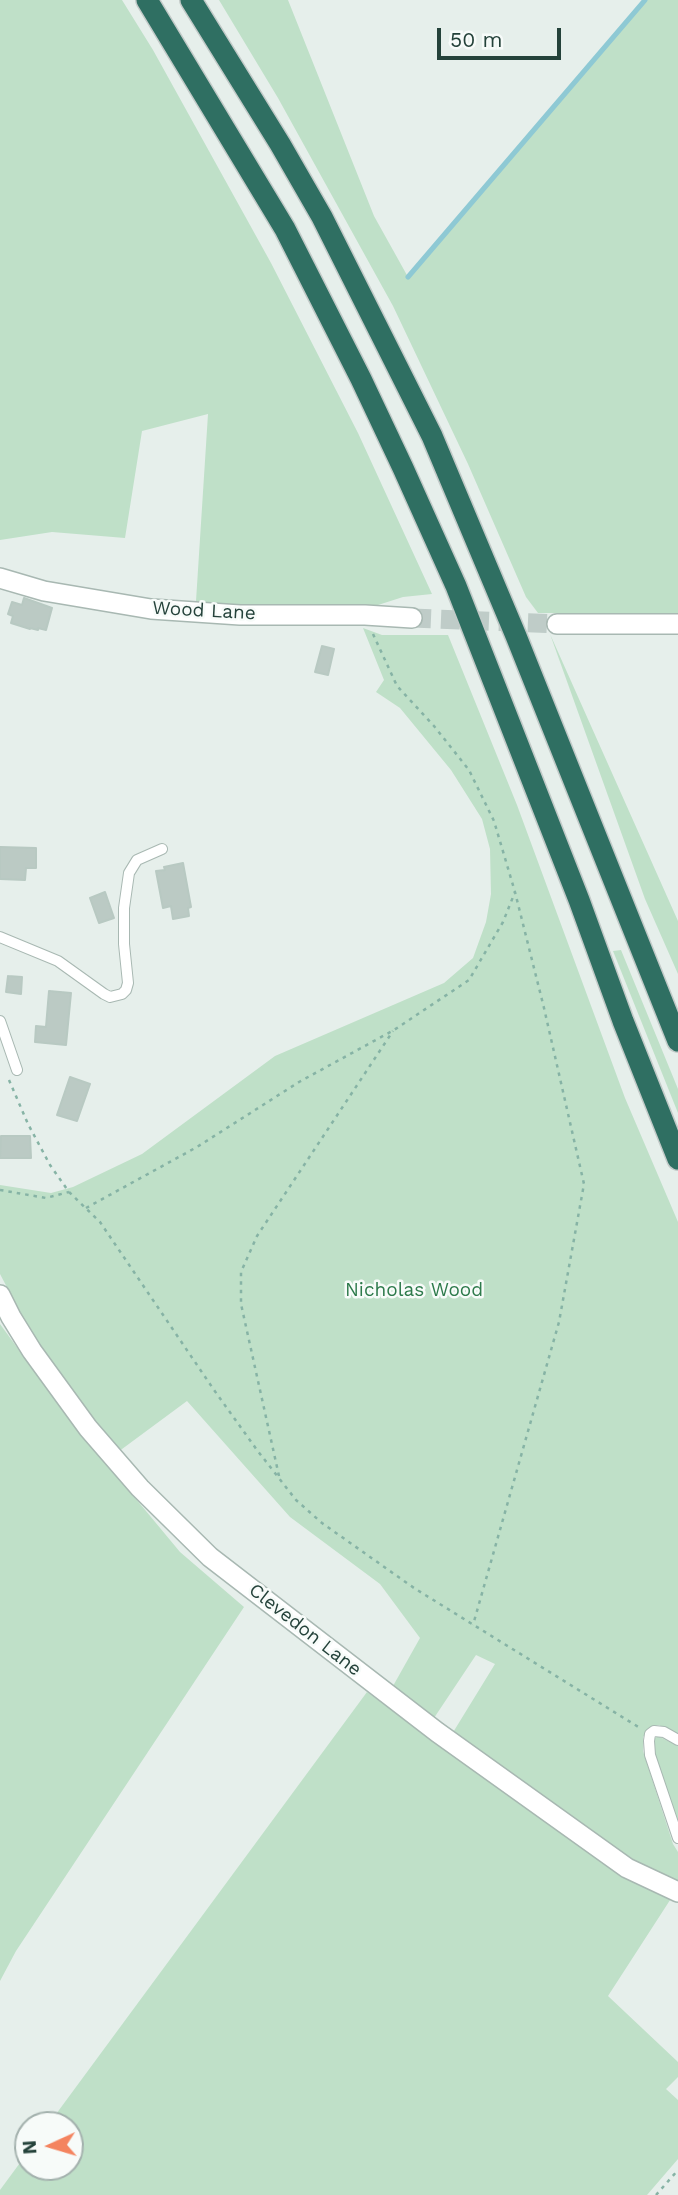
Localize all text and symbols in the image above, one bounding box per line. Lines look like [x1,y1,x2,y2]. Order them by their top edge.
scale bar [440,14,564,58]
text: 50 m [450,27,502,52]
street label: Wood Lane [152,597,256,625]
park label: Nicholas Wood [345,1279,483,1301]
street label: Clevedon Lane [244,1579,366,1681]
north arrow [14,2111,84,2181]
text: N [18,2140,42,2155]

